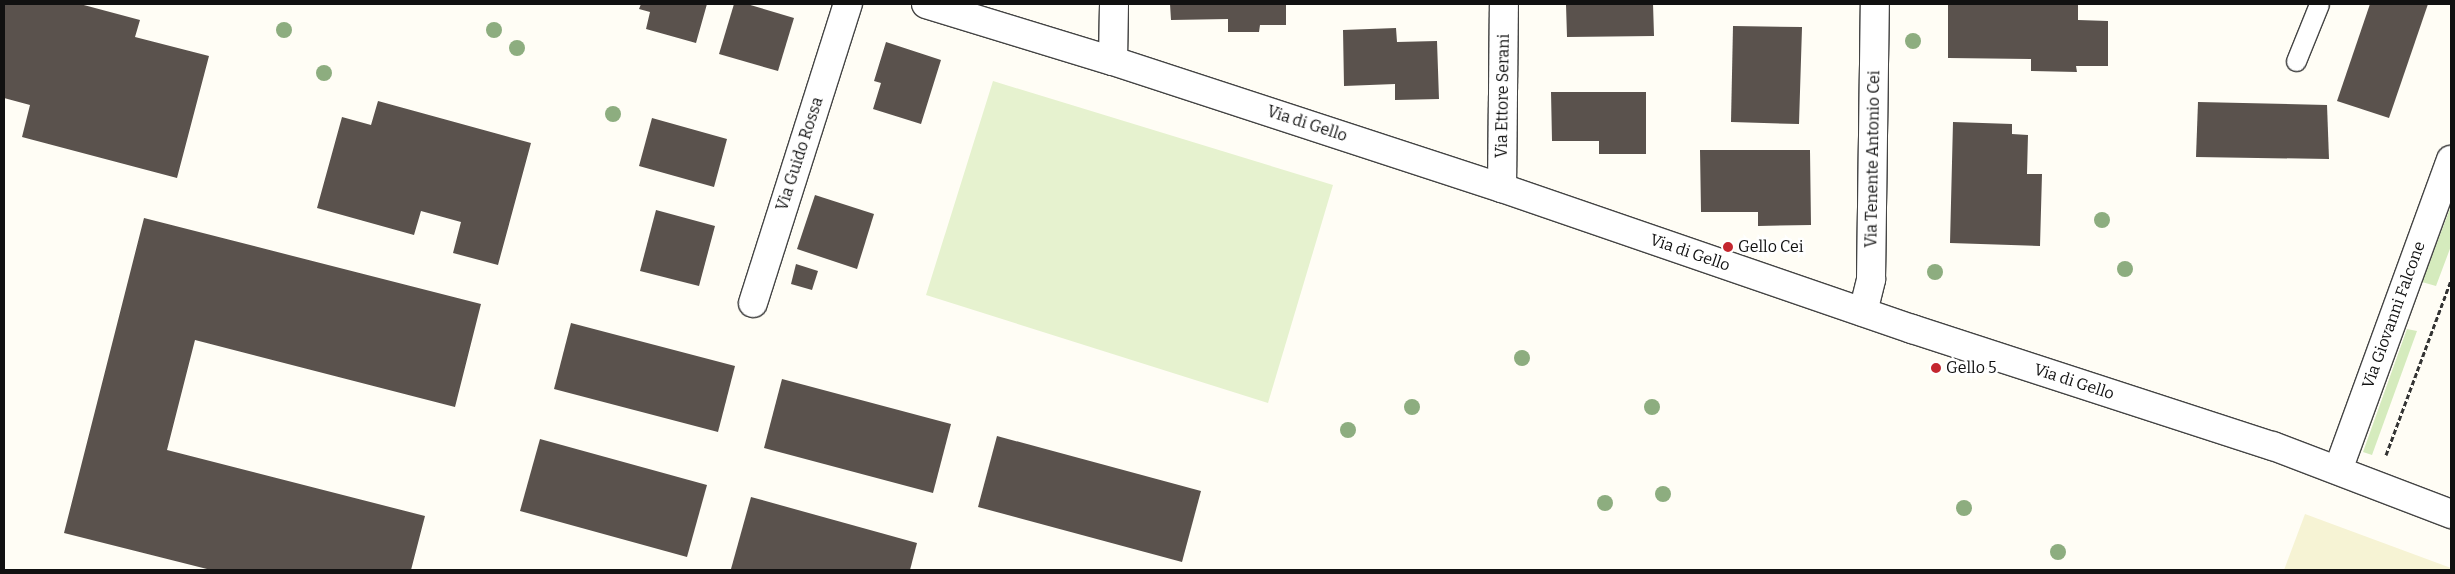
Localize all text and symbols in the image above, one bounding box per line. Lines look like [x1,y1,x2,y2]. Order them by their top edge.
street label: Via Ettore Serani [1492,34,1514,158]
street label: Via Tenente Antonio Cei [1862,70,1884,248]
street label: Via Guido Rossa [773,95,827,213]
street label: Via di Gello [1264,102,1350,146]
street label: Via di Gello [1648,230,1732,276]
place label: Gello Cei [1738,237,1804,257]
street label: Via Giovanni Falcone [2358,239,2430,391]
marker: Gello Cei [1722,241,1734,253]
place label: Gello 5 [1946,358,1997,378]
street label: Via di Gello [2031,360,2117,404]
marker: Gello 5 [1930,362,1942,374]

